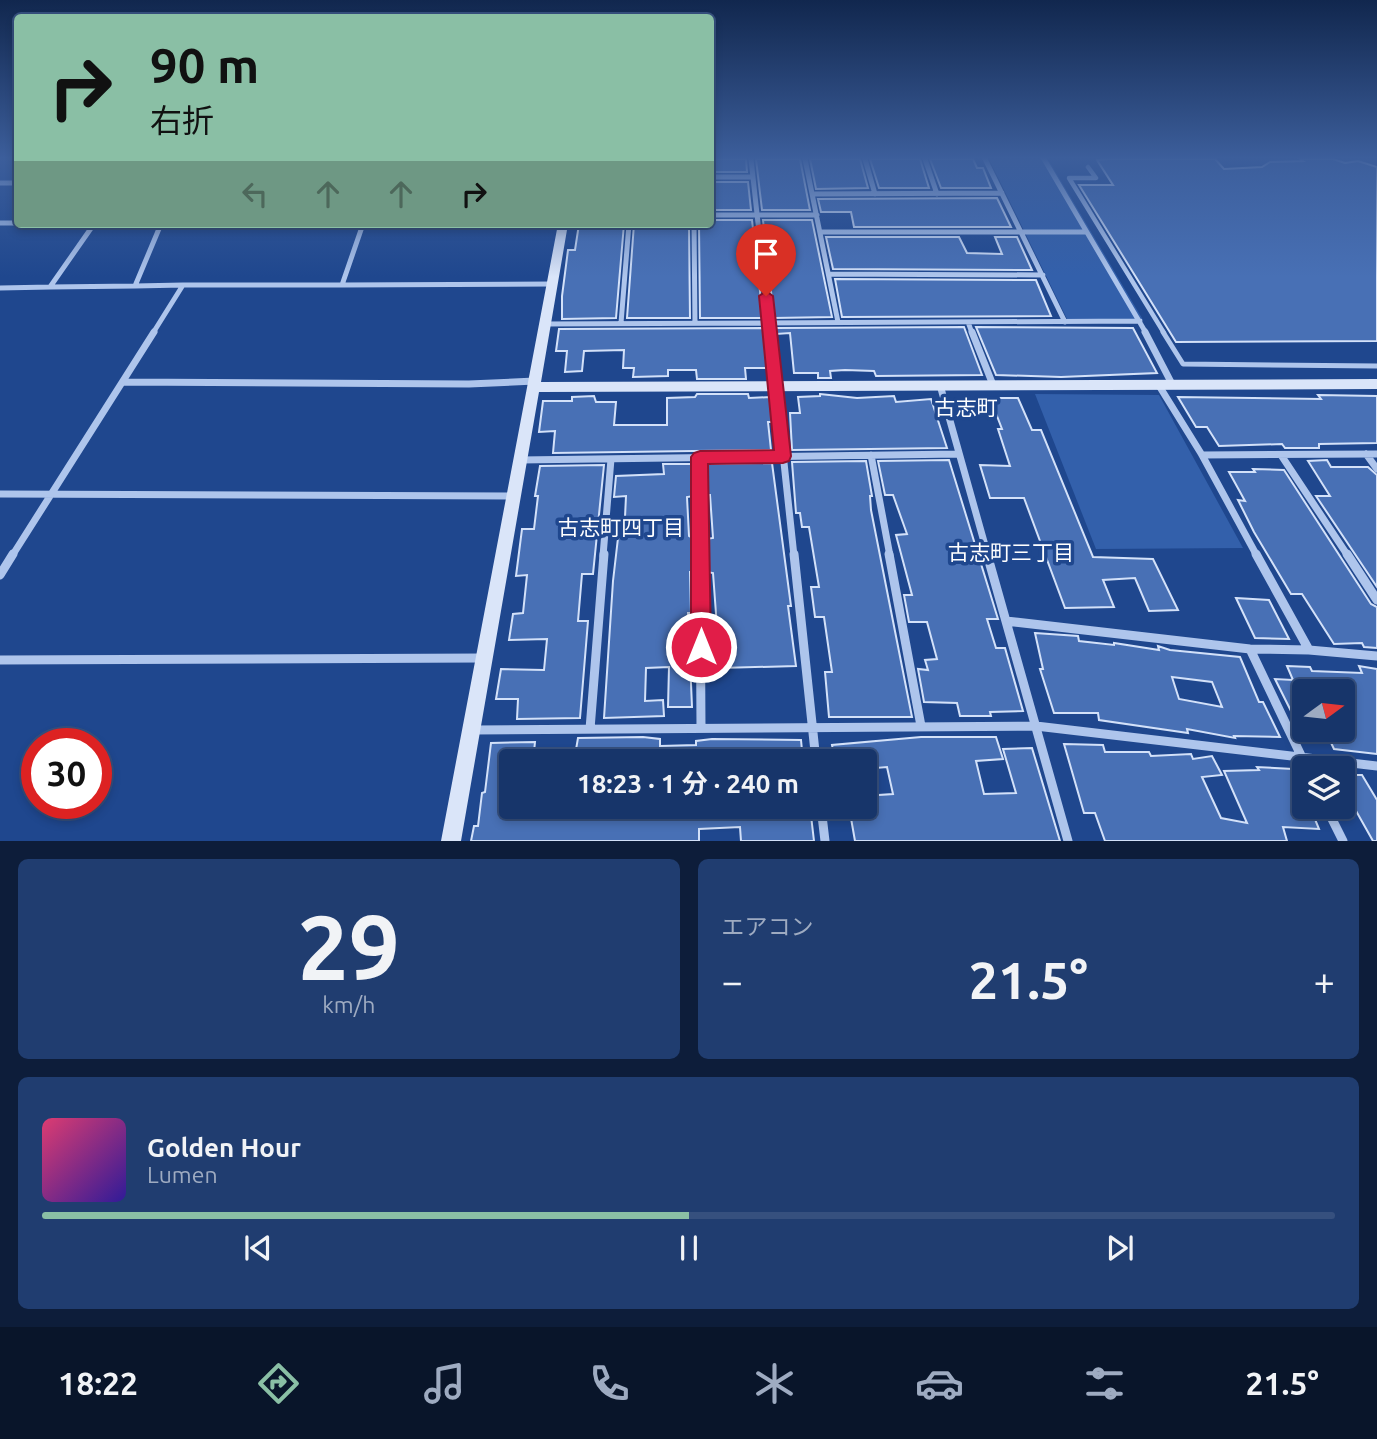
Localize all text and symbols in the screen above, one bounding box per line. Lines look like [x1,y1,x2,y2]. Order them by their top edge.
text: 90 m [150,37,259,92]
icon: right [35,42,126,133]
text: 右折 [150,102,214,138]
icon: left [236,175,274,213]
icon: ahead [309,175,347,213]
icon: ahead [382,175,420,213]
icon: right [455,175,493,213]
pin [736,224,796,296]
icon: arrive [747,235,785,273]
district label: 古志町 [935,395,998,419]
district label: 古志町四丁目 [558,515,684,539]
district label: 古志町三丁目 [948,540,1074,564]
position arrow [664,610,738,684]
north arrow [1292,679,1354,742]
map controls [1292,679,1355,819]
speed limit sign: 30 [21,728,112,819]
button: layers [1292,756,1355,819]
text: 18:23 · 1 分 · 240 m [577,769,799,798]
text: 29 [297,895,400,997]
text: エアコン [722,914,814,939]
text: 21.5° [969,951,1088,1009]
text: − [722,960,743,1002]
text: + [1314,960,1335,1002]
text: km/h [322,992,375,1017]
text: Golden Hour [147,1133,301,1162]
text: Lumen [147,1162,218,1187]
icon: previous [239,1229,277,1267]
icon: pause [670,1229,708,1267]
icon: next [1101,1229,1139,1267]
icon: directions [254,1359,303,1408]
icon: music [420,1359,469,1408]
icon: phone [585,1359,634,1408]
icon: climate [750,1359,799,1408]
icon: car [915,1359,964,1408]
icon: filters [1080,1359,1129,1408]
text: 18:22 [58,1365,138,1401]
text: 21.5° [1245,1365,1319,1401]

